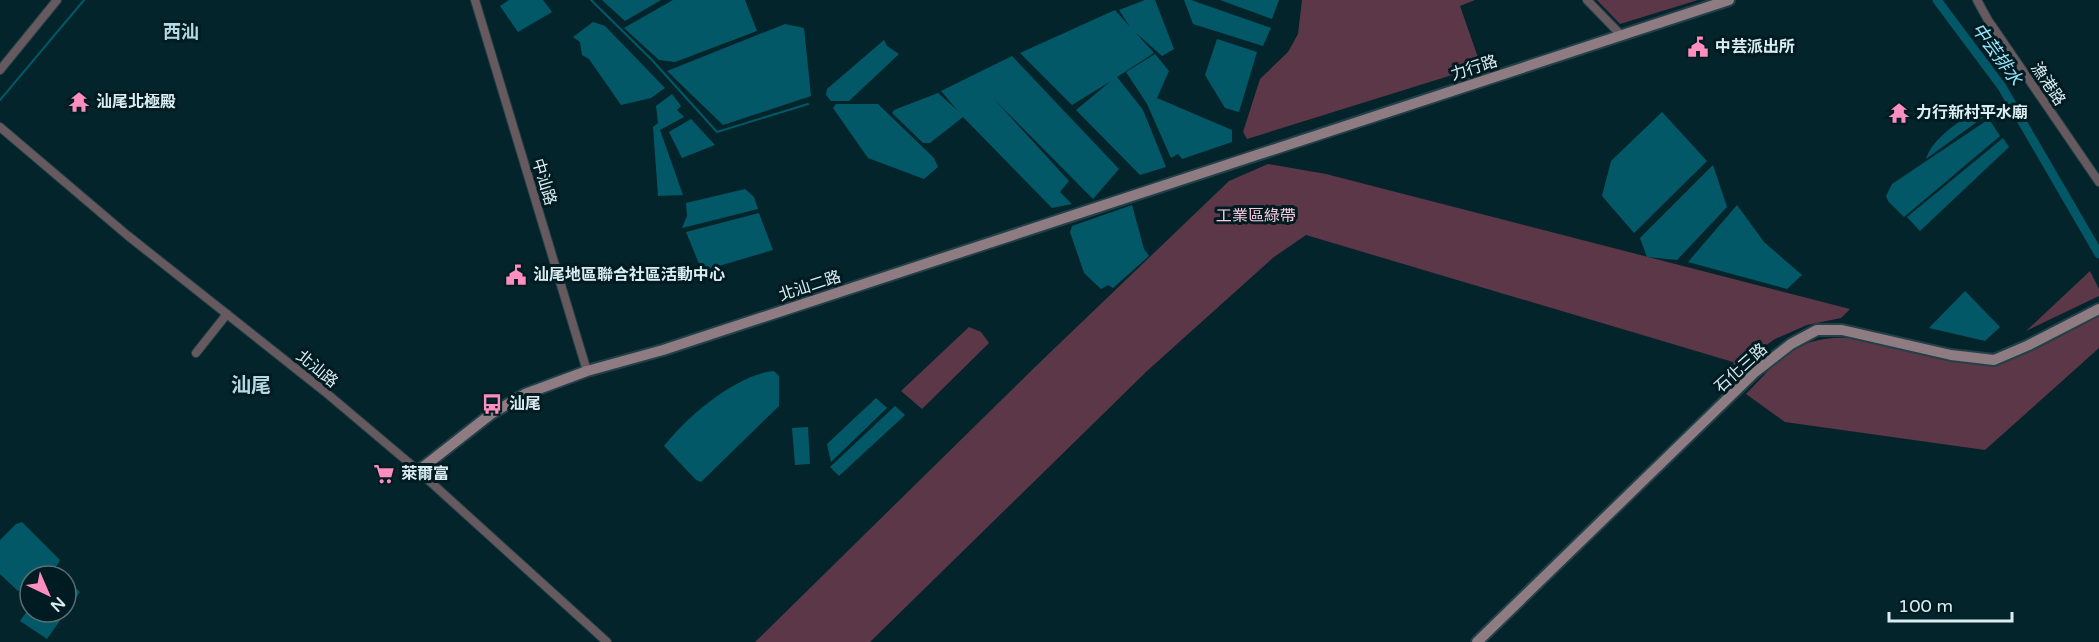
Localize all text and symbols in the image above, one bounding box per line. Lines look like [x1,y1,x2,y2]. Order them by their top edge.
water label: 中芸排水 [1967,18,2028,90]
district label: 西汕 [163,21,199,43]
public building icon: 中芸派出所 [1686,35,1710,59]
place label: 中芸派出所 [1715,37,1795,57]
street label: 力行路 [1448,51,1500,85]
street label: 漁港路 [2026,59,2070,109]
temple icon: 汕尾北極殿 [67,90,91,114]
place label: 汕尾北極殿 [96,92,176,112]
temple icon: 力行新村平水廟 [1887,101,1911,125]
place label: 力行新村平水廟 [1916,103,2028,123]
street label: 中汕路 [527,156,561,208]
park label: 工業區綠帶 [1216,206,1296,226]
public building icon: 汕尾地區聯合社區活動中心 [504,263,528,287]
place label: 汕尾地區聯合社區活動中心 [533,265,725,285]
street label: 北汕二路 [776,267,844,305]
street label: 石化三路 [1711,339,1771,397]
street label: 北汕路 [292,346,342,392]
district label: 汕尾 [231,374,271,398]
bus stop icon: 汕尾 [480,392,504,416]
place label: 汕尾 [509,394,541,414]
supermarket icon: 萊爾富 [372,462,396,486]
place label: 萊爾富 [401,464,449,484]
north arrow [18,564,78,624]
scale bar [1889,585,2012,623]
text: N [46,592,69,616]
text: 100 m [1898,595,1953,617]

